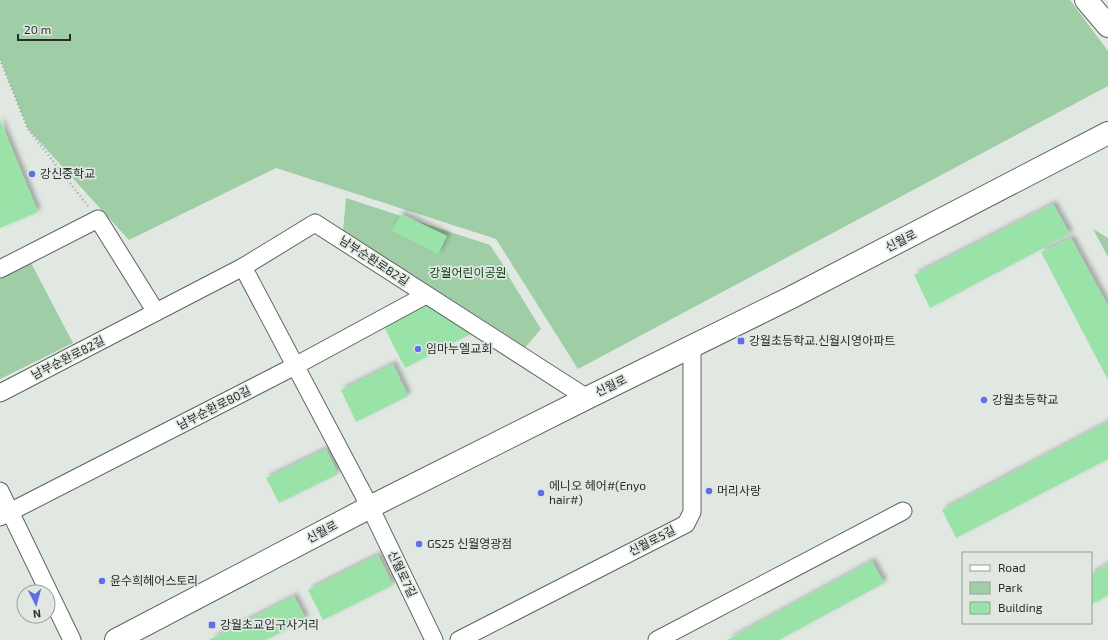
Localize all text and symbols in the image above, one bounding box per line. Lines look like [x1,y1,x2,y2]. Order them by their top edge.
scale bar [18,16,70,42]
text: 20 m [24,22,51,36]
place label: 강신중학교 [40,166,95,180]
marker: 강신중학교 [27,169,37,179]
street label: 신월로 [883,226,918,254]
street label: 남부순환로82길 [337,232,412,288]
park label: 강월어린이공원 [429,265,507,279]
street label: 남부순환로82길 [29,333,106,382]
place label: 강월초등학교.신월시영아파트 [749,333,895,347]
marker: 강월초등학교.신월시영아파트 [736,336,746,346]
place label: 임마누엘교회 [426,341,492,355]
marker: 임마누엘교회 [413,344,423,354]
street label: 신월로 [593,372,629,399]
street label: 남부순환로80길 [174,383,253,432]
place label: 강월초등학교 [992,392,1058,406]
marker: 강월초등학교 [979,395,989,405]
place label: 에니오 헤어#(Enyo hair#) [549,478,646,506]
place label: 머리사랑 [717,483,761,497]
marker: 머리사랑 [704,486,714,496]
marker: 에니오 헤어#(Enyo hair#) [536,488,546,498]
street label: 신월로 [304,517,339,545]
street label: 신월로5길 [626,522,677,558]
place label: GS25 신월영광점 [427,536,512,550]
marker: GS25 신월영광점 [414,539,424,549]
street label: 신월로7길 [386,548,420,599]
legend [962,552,1092,624]
text: Road [998,560,1026,574]
place label: 윤수희헤어스토리 [110,573,198,587]
marker: 윤수희헤어스토리 [97,576,107,586]
text: Park [998,580,1023,594]
north arrow [16,584,56,624]
text: Building [998,600,1043,614]
text: N [32,608,42,621]
place label: 강월초교입구사거리 [220,617,319,631]
marker: 강월초교입구사거리 [207,620,217,630]

